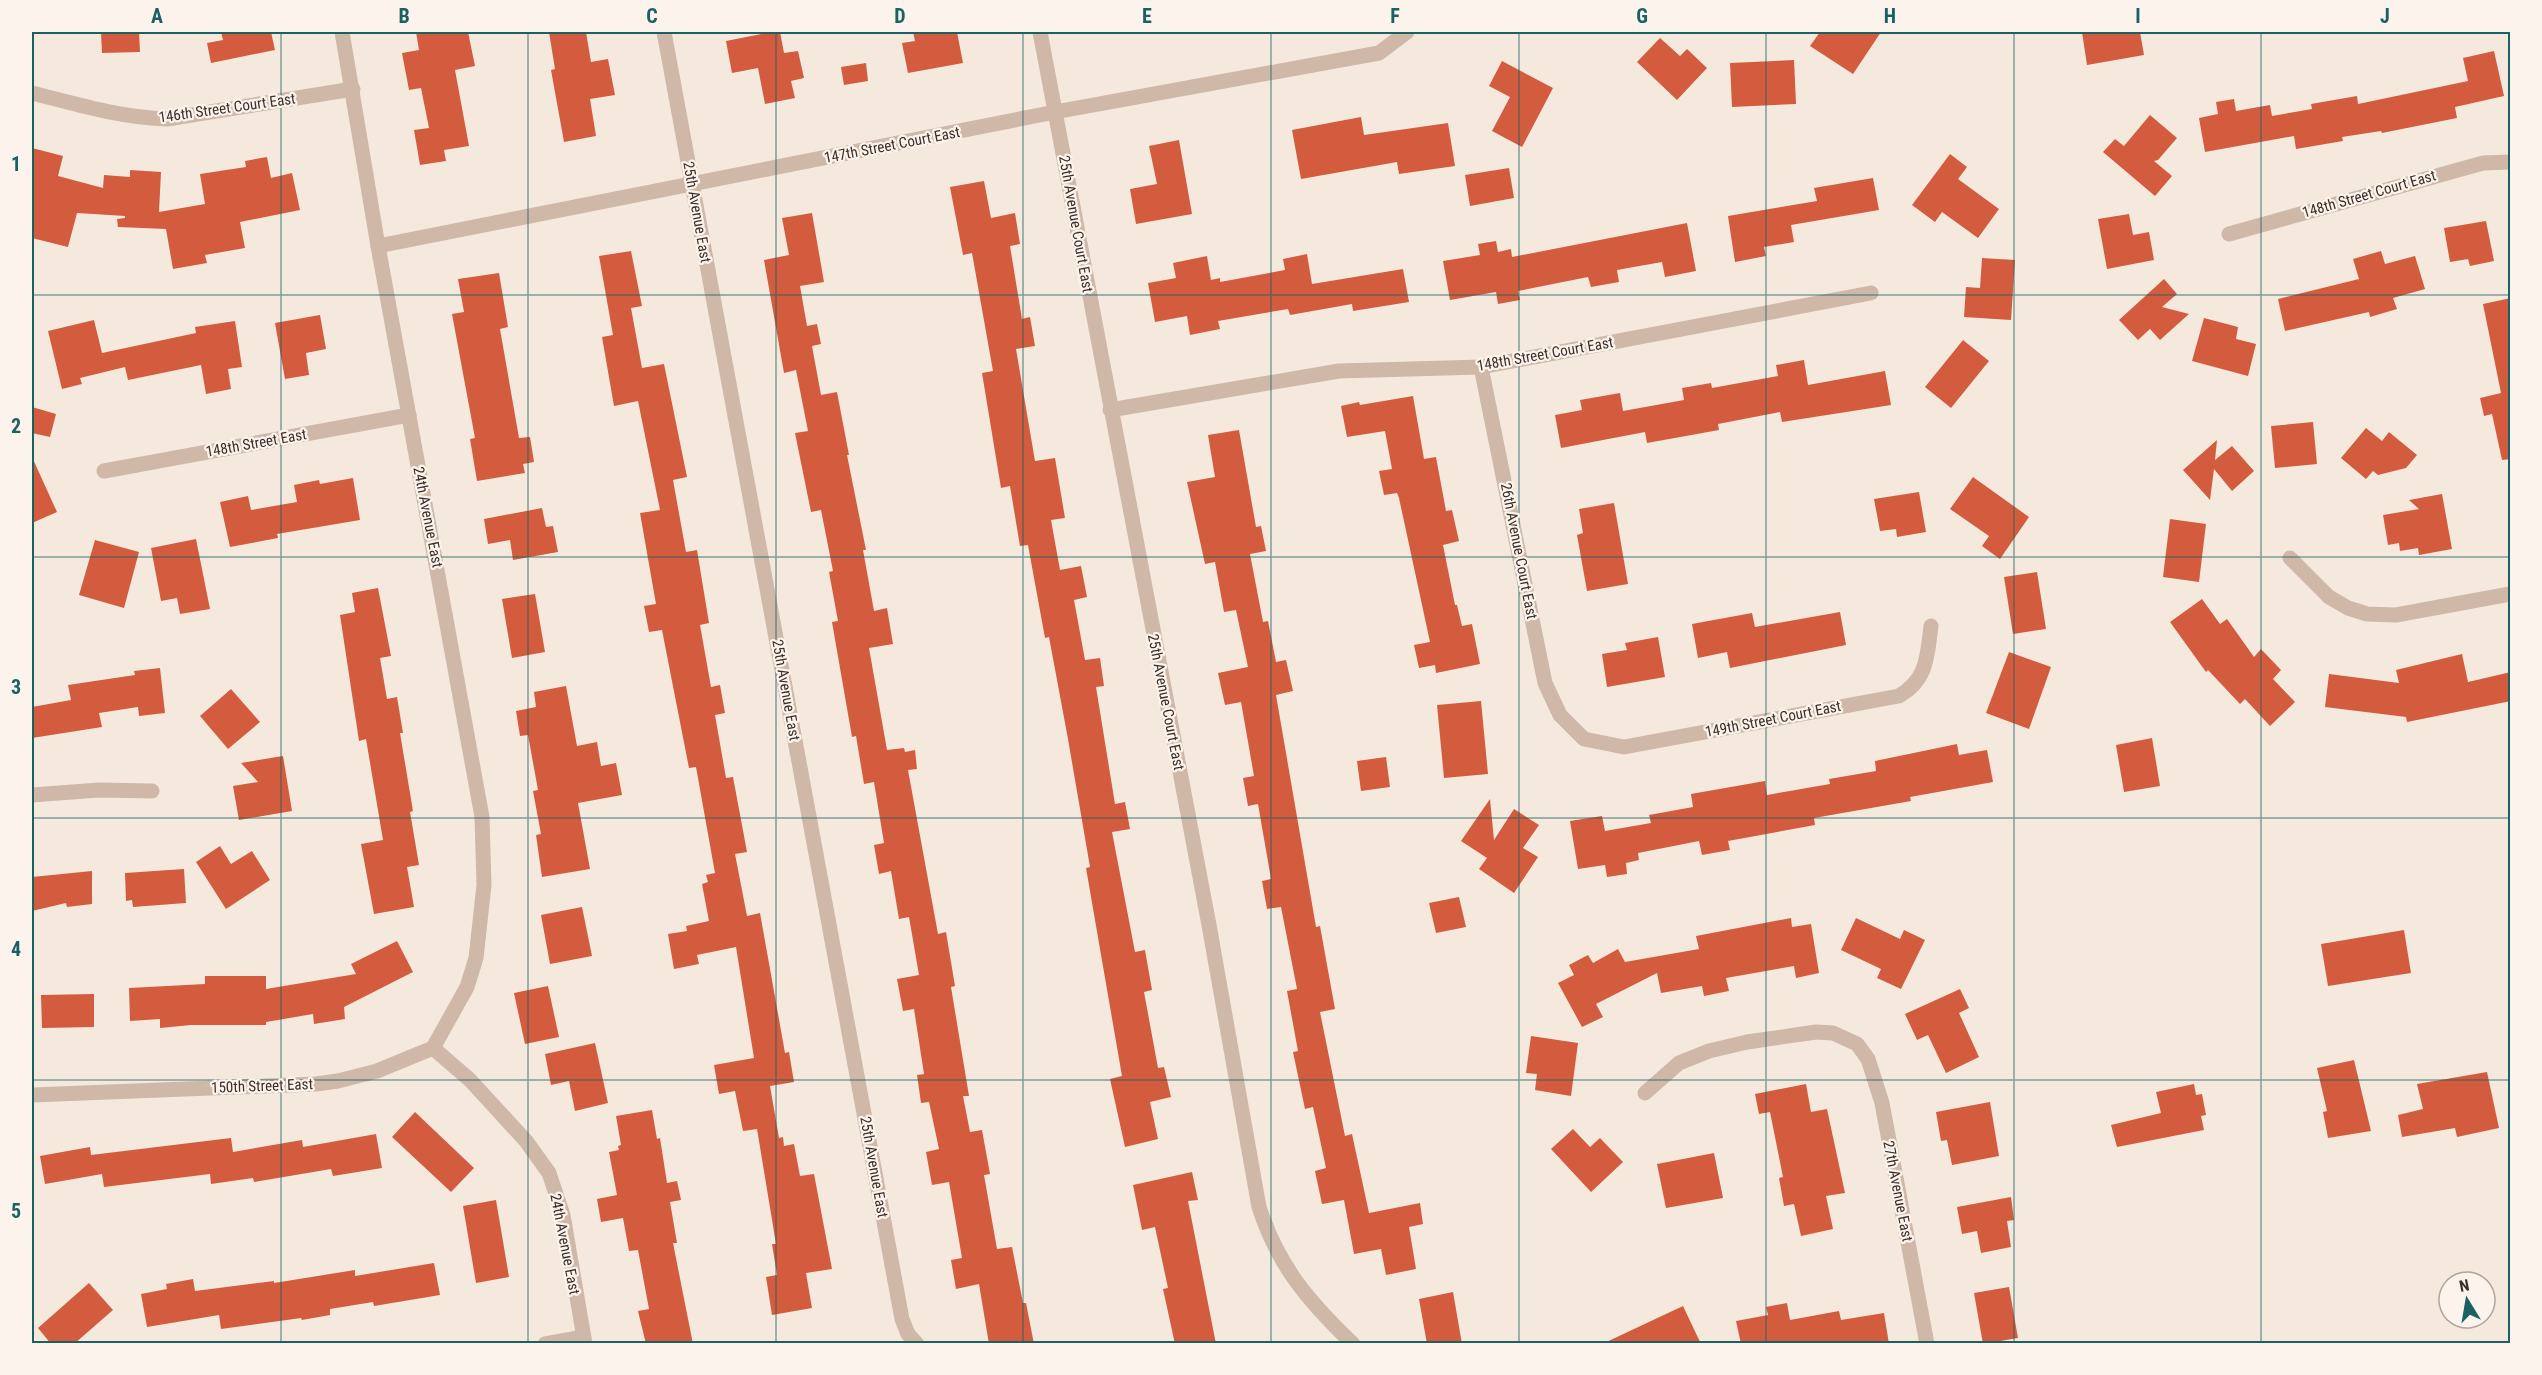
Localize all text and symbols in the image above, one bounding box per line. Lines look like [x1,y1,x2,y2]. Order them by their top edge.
text: A [151,4,163,28]
text: B [398,4,410,28]
text: C [646,4,658,28]
text: D [894,4,906,28]
text: E [1142,4,1152,28]
text: F [1390,4,1400,28]
text: G [1636,4,1648,28]
text: H [1884,4,1896,28]
text: I [2135,4,2141,28]
text: J [2380,4,2390,28]
street label: 146th Street Court East [157,89,297,127]
street label: 147th Street Court East [823,123,961,167]
text: 1 [11,152,21,176]
street label: 25th Avenue Court East [1055,154,1097,294]
street label: 25th Avenue East [679,160,715,264]
street label: 148th Street Court East [2300,166,2438,222]
street label: 148th Street Court East [1476,333,1614,375]
text: 2 [11,414,21,438]
street label: 148th Street East [204,425,308,461]
street label: 24th Avenue East [409,465,447,569]
street label: 26th Avenue Court East [1497,481,1541,621]
street label: 25th Avenue Court East [1144,632,1188,772]
street label: 25th Avenue East [768,638,804,742]
text: 3 [11,675,21,699]
street label: 149th Street Court East [1704,697,1842,741]
text: 4 [11,937,21,961]
street label: 150th Street East [211,1075,313,1097]
street label: 25th Avenue East [856,1115,892,1219]
street label: 27th Avenue East [1879,1139,1917,1243]
street label: 24th Avenue East [546,1192,584,1296]
text: 5 [11,1199,21,1223]
north arrow [2437,1270,2497,1330]
text: N [2458,1276,2471,1296]

